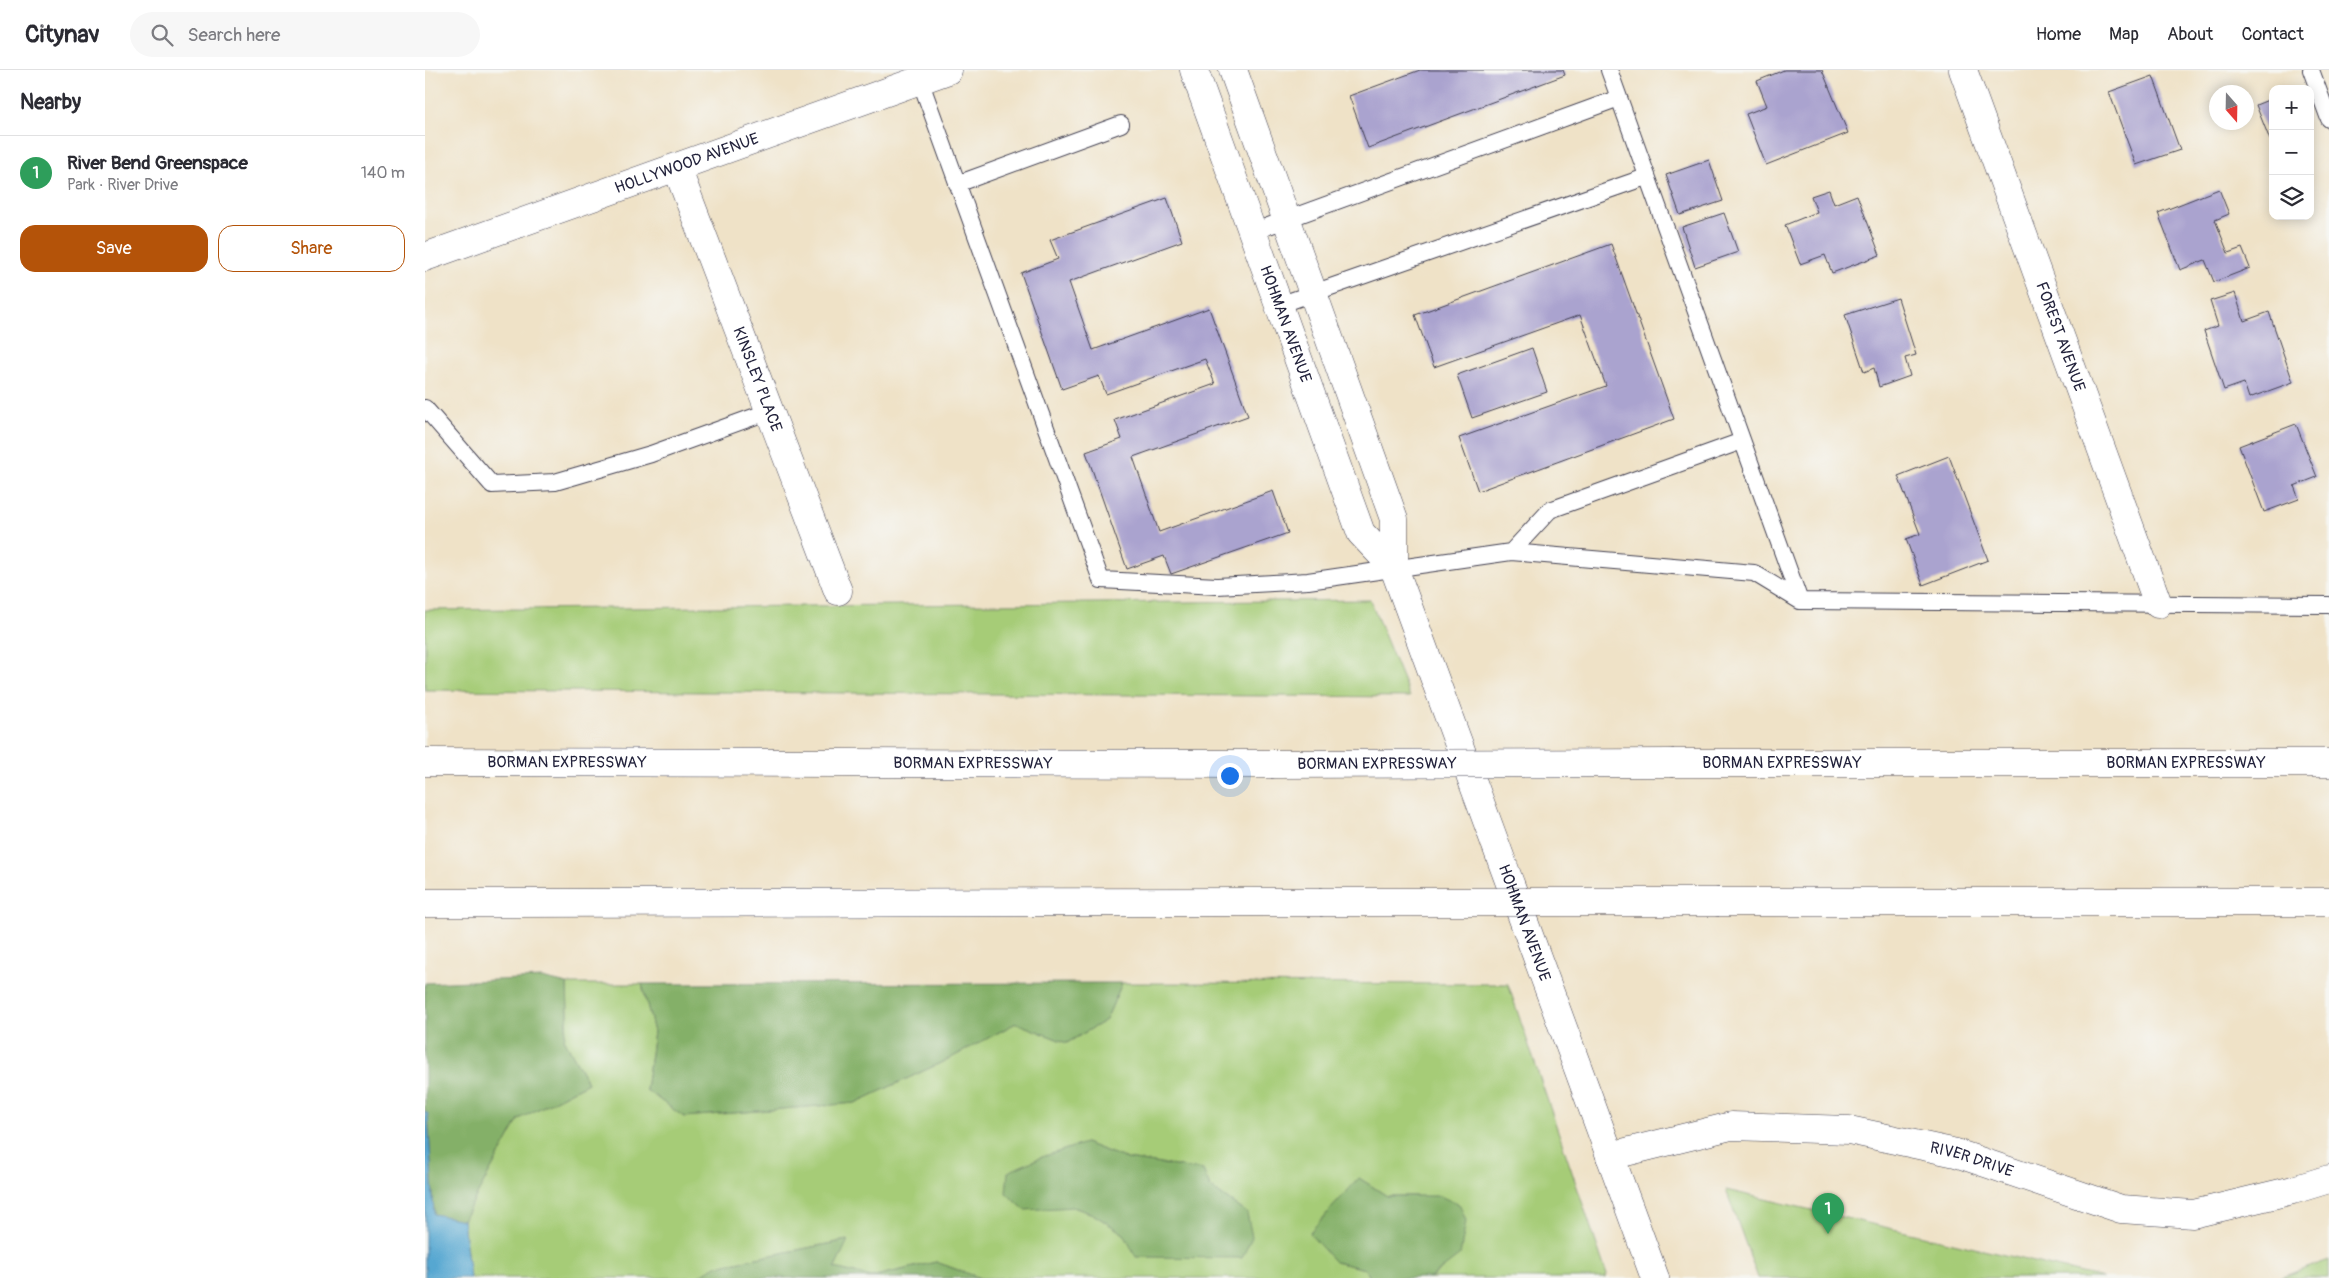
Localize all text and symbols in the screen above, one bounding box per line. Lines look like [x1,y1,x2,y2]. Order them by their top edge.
search box [130,12,480,57]
text: Citynav [25,20,100,49]
icon: search [148,21,176,49]
text: Search here [188,23,280,47]
text: Home [2036,23,2081,46]
text: Map [2109,23,2139,46]
text: About [2167,23,2213,46]
text: Contact [2241,23,2304,46]
north arrow [2209,85,2254,130]
map controls [2269,85,2314,220]
button: + [2269,85,2314,130]
text: Nearby [20,89,81,116]
street label: HOLLYWOOD AVENUE [612,128,761,198]
button: − [2269,130,2314,175]
text: River Bend Greenspace [67,151,248,175]
text: 1 [33,163,39,183]
text: 140 m [361,163,405,183]
text: Park · River Drive [67,175,178,195]
button: layers [2269,175,2314,220]
button: Save [20,225,208,272]
button: Share [218,225,405,272]
street label: HOHMAN AVENUE [1255,263,1316,385]
street label: FOREST AVENUE [2031,279,2090,394]
street label: KINSLEY PLACE [728,324,786,435]
street label: BORMAN EXPRESSWAY [487,752,647,773]
street label: BORMAN EXPRESSWAY [893,753,1053,773]
street label: BORMAN EXPRESSWAY [1702,753,1862,773]
street label: BORMAN EXPRESSWAY [2106,753,2266,773]
street label: BORMAN EXPRESSWAY [1297,754,1457,774]
your location [1217,763,1243,789]
street label: HOHMAN AVENUE [1494,862,1555,984]
street label: RIVER DRIVE [1928,1138,2016,1182]
pin: 1 [1812,1193,1844,1234]

